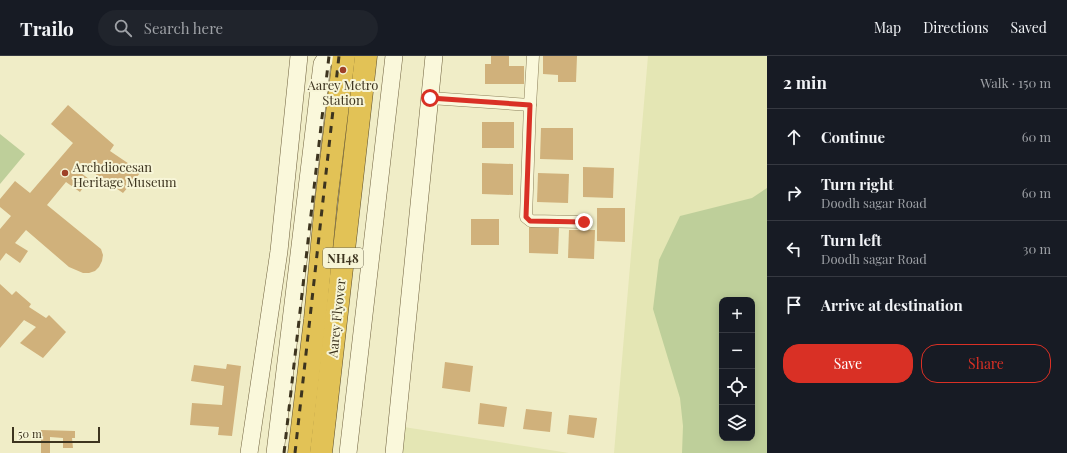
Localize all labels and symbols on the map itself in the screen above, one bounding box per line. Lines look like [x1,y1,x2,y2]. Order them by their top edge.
marker: Aarey Metro Station [338,65,348,75]
place label: Aarey Metro Station [306,76,379,108]
route start [421,89,439,107]
place label: Archdiocesan Heritage Museum [72,158,177,190]
marker: Archdiocesan Heritage Museum [60,168,70,178]
route end [575,213,593,231]
road number: NH48 [323,248,363,268]
street label: Aarey Flyover [323,278,349,359]
scale bar [12,425,100,444]

